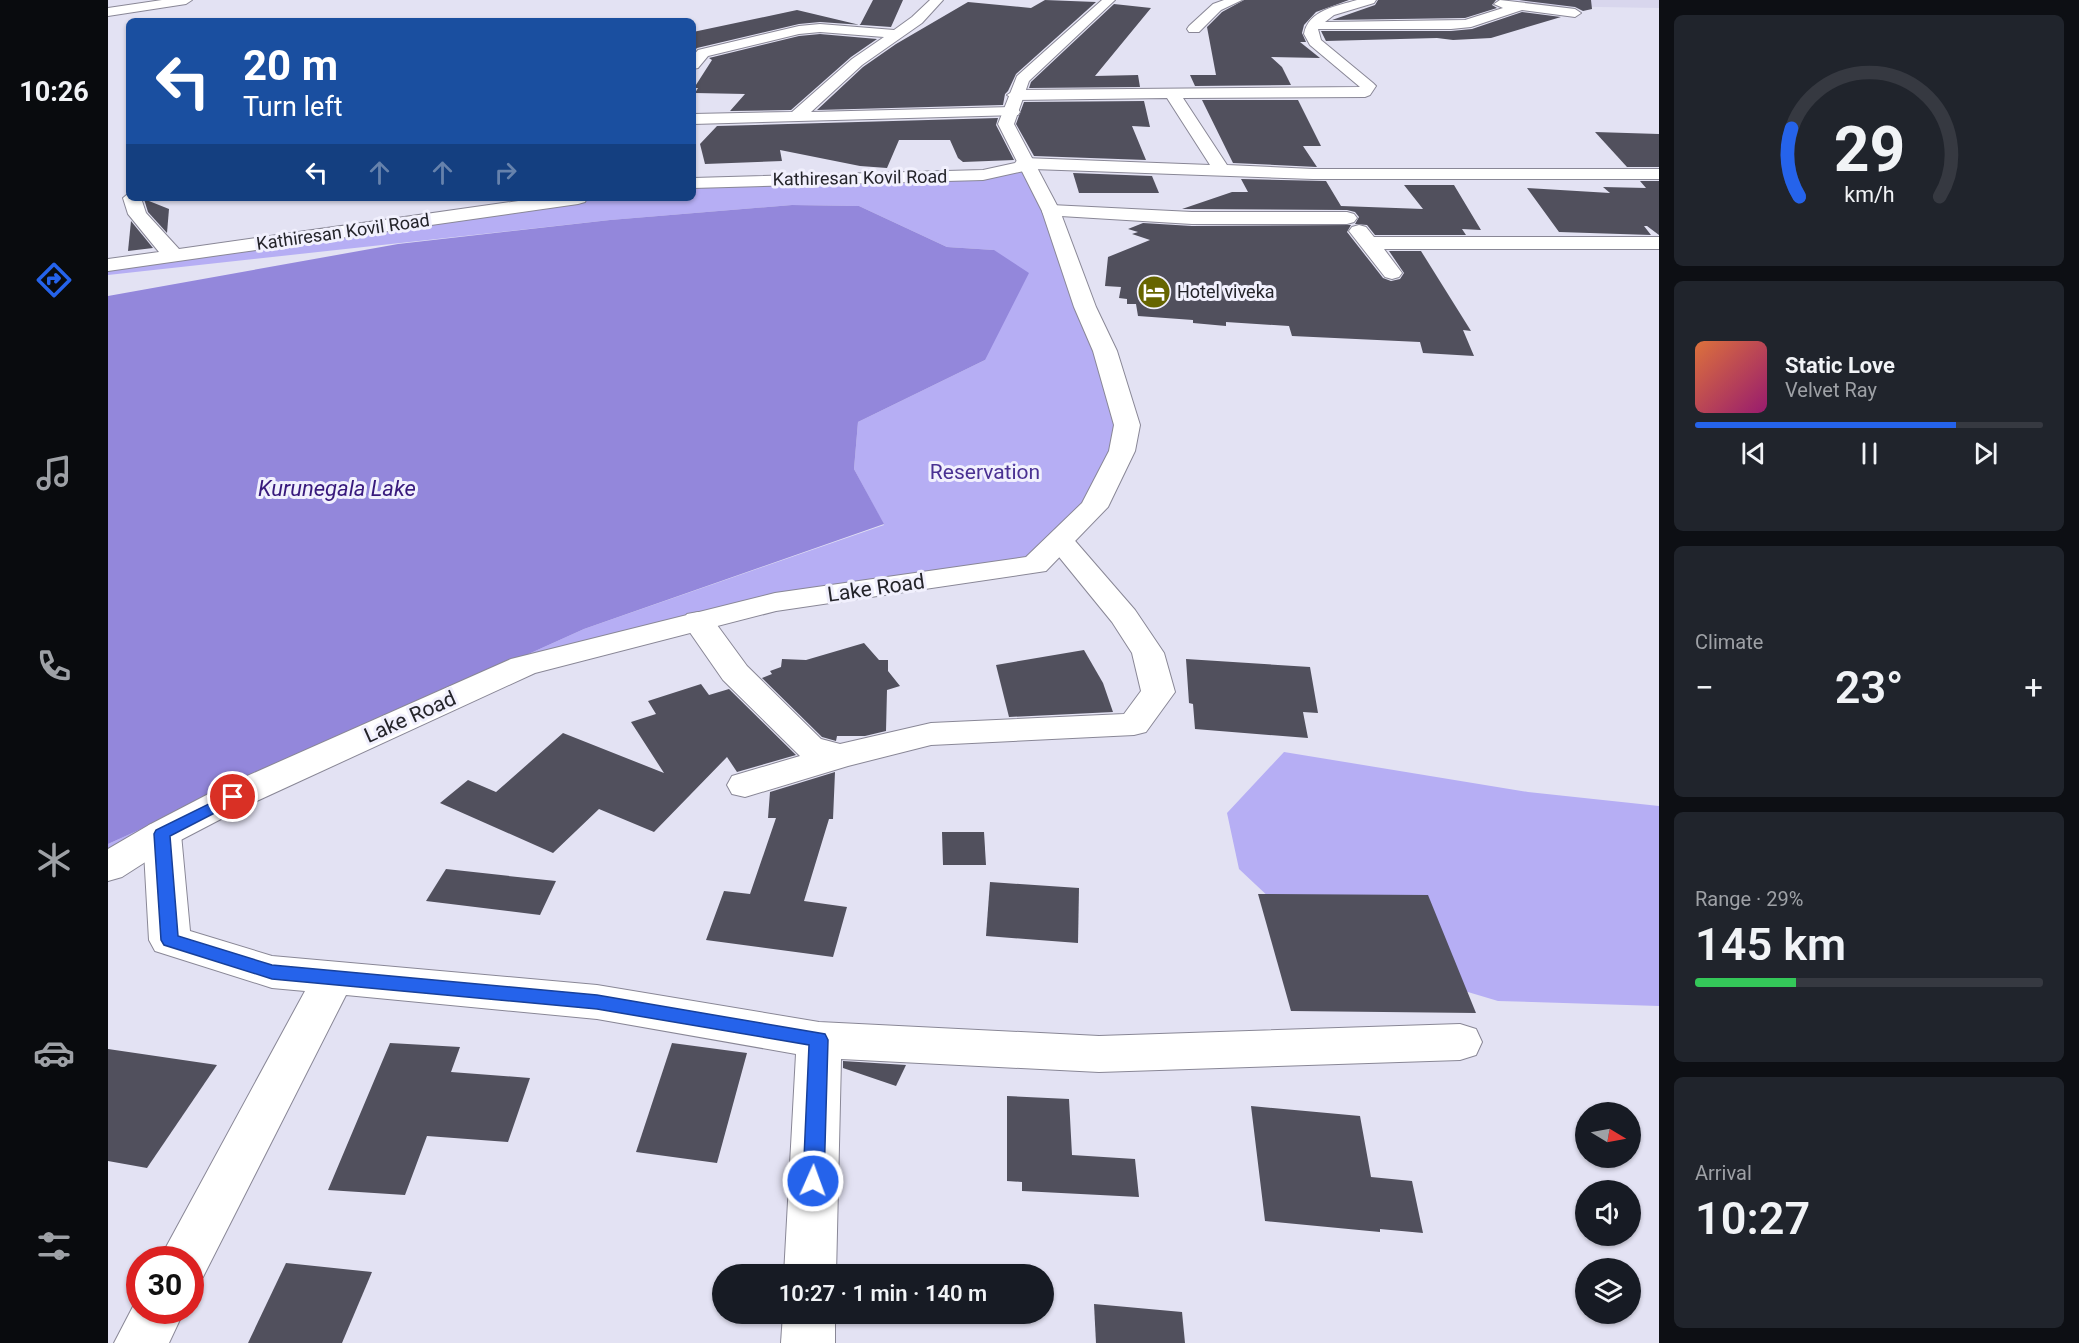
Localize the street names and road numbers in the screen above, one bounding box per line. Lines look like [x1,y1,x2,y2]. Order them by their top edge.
street label: Kathiresan Kovil Road [772,165,947,190]
street label: Kathiresan Kovil Road [255,209,431,254]
street label: Lake Road [826,569,926,607]
street label: Lake Road [360,686,460,748]

